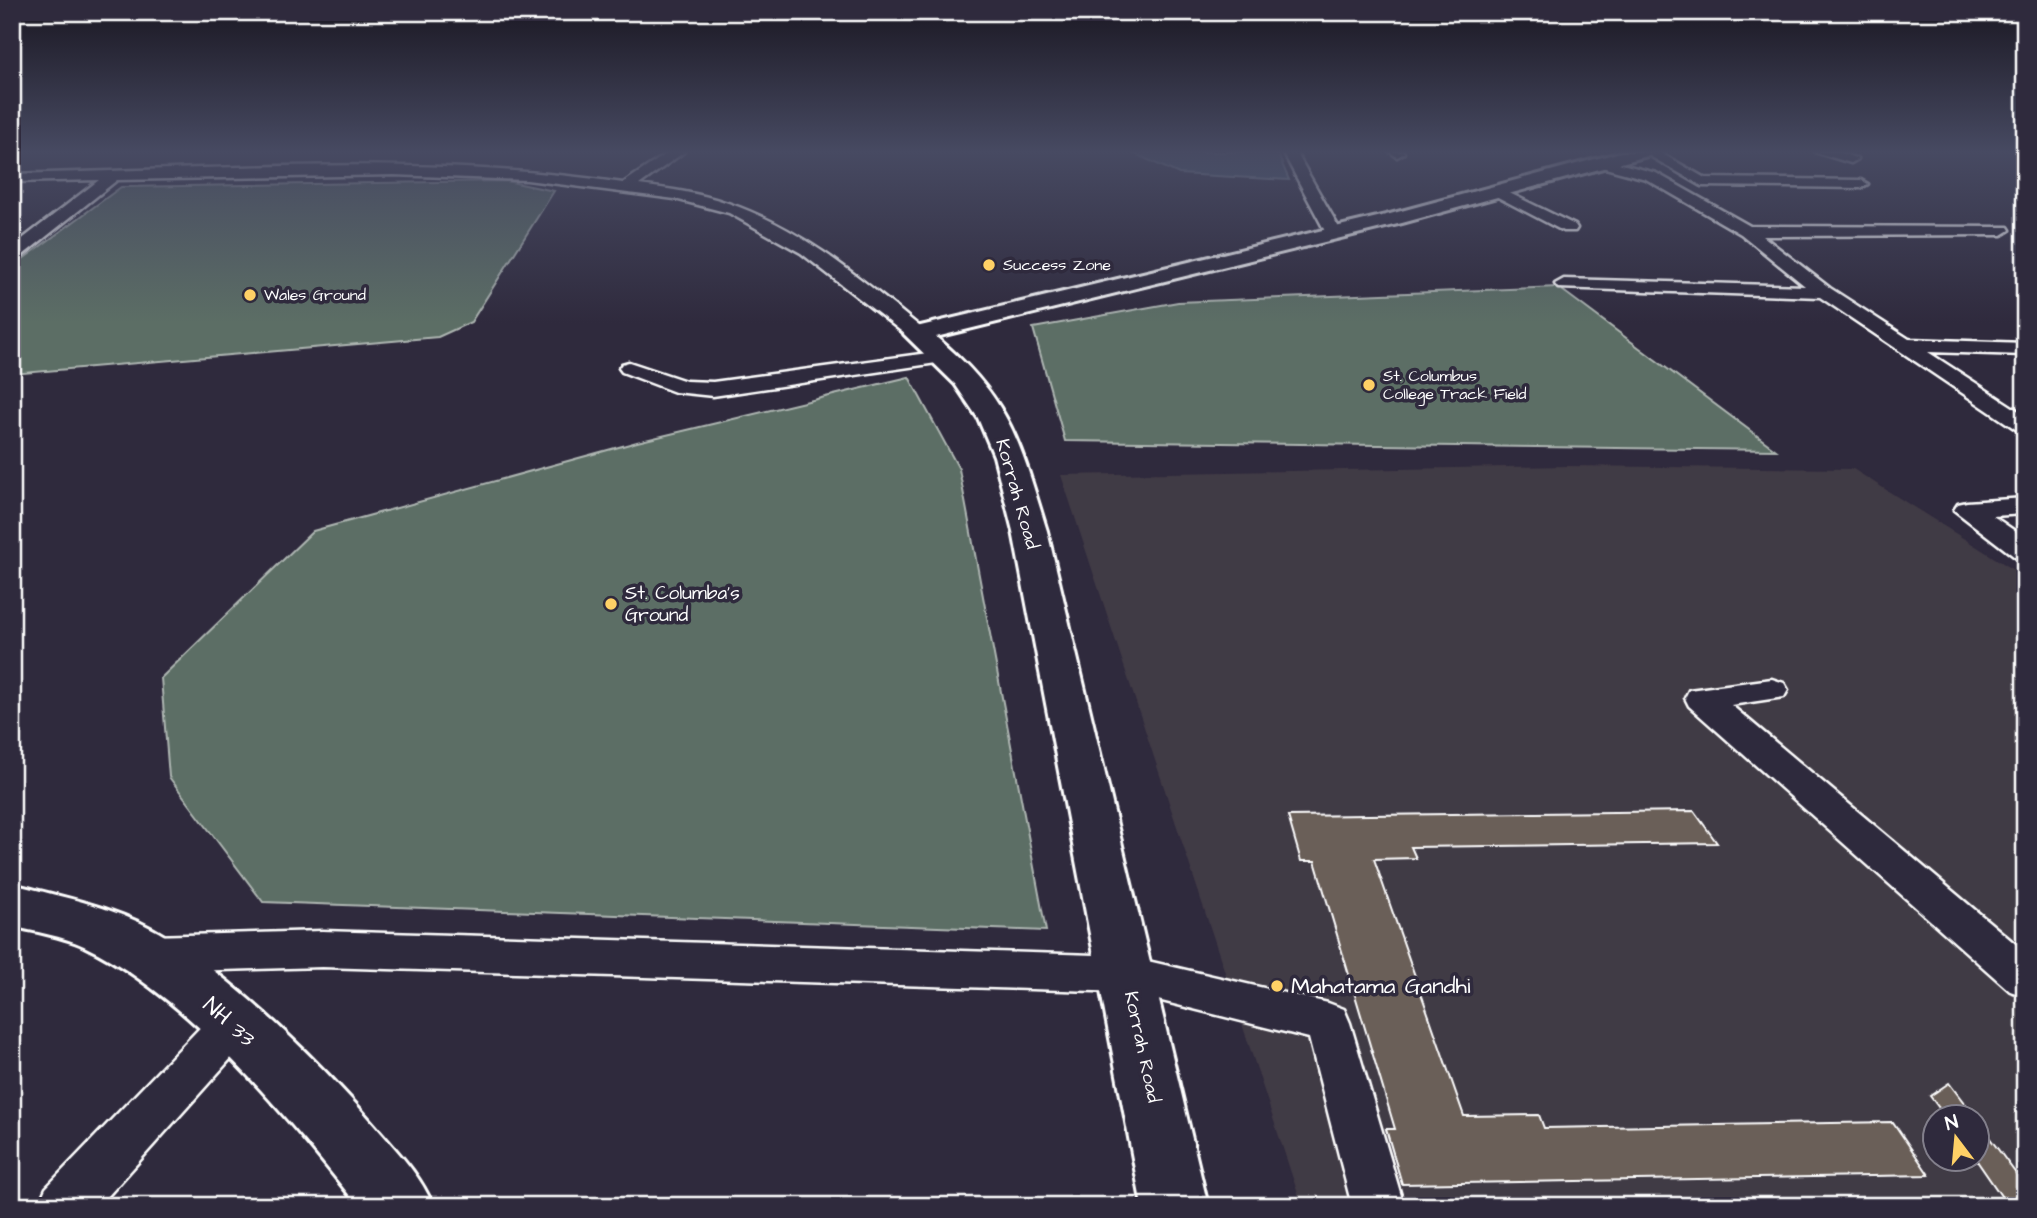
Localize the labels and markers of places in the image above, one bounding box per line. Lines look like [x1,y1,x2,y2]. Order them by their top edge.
place label: Success Zone [1003,254,1111,276]
marker: Success Zone [981,257,997,273]
place label: Wales Ground [264,284,366,306]
marker: Wales Ground [242,287,258,303]
place label: St. Columbus College Track Field [1383,365,1527,406]
marker: St. Columbus College Track Field [1361,377,1377,393]
place label: St. Columba's Ground [625,580,740,629]
marker: St. Columba's Ground [603,596,619,612]
place label: Mahatama Gandhi [1291,970,1471,1002]
marker: Mahatama Gandhi [1269,978,1285,994]

